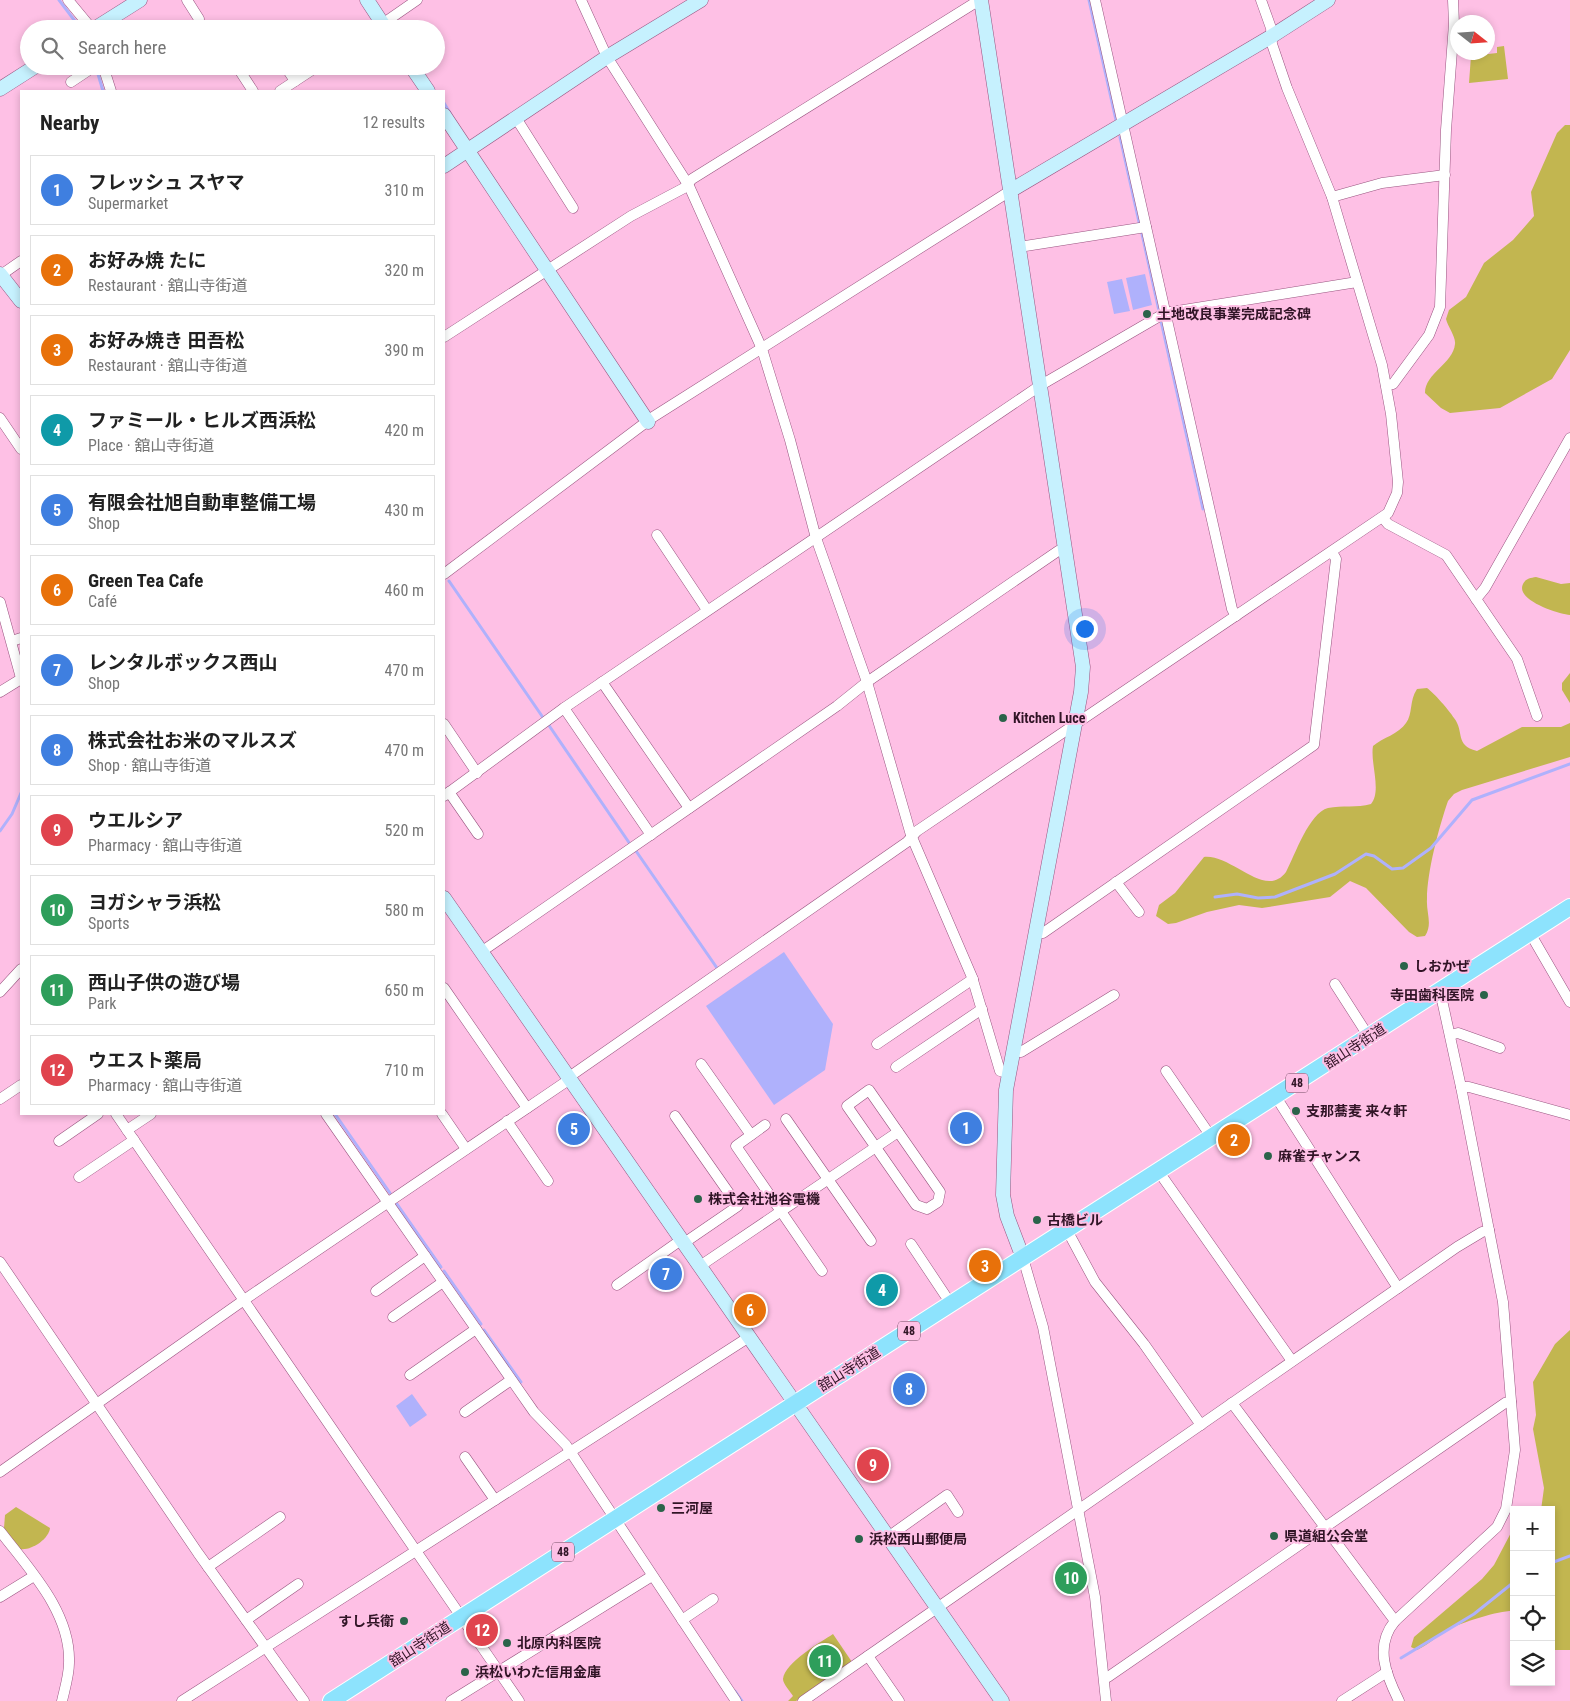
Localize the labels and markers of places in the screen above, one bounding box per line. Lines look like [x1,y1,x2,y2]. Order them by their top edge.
place label: 土地改良事業完成記念碑 [1157,306,1311,322]
marker: 土地改良事業完成記念碑 [1141,308,1153,320]
place label: Kitchen Luce [1013,710,1086,726]
marker: Kitchen Luce [997,712,1009,724]
place label: しおかぜ [1414,958,1470,974]
marker: しおかぜ [1398,960,1410,972]
place label: 寺田歯科医院 [1390,987,1474,1003]
marker: 寺田歯科医院 [1478,989,1490,1001]
place label: 支那蕎麦 来々軒 [1306,1103,1407,1119]
marker: 支那蕎麦 来々軒 [1290,1105,1302,1117]
pin: 1 [950,1109,982,1147]
pin: 5 [558,1110,590,1148]
pin: 2 [1218,1121,1250,1159]
place label: 麻雀チャンス [1278,1148,1362,1164]
marker: 麻雀チャンス [1262,1150,1274,1162]
place label: 株式会社池谷電機 [708,1191,820,1207]
marker: 株式会社池谷電機 [692,1193,704,1205]
place label: 古橋ビル [1047,1212,1103,1228]
marker: 古橋ビル [1031,1214,1043,1226]
pin: 3 [969,1247,1001,1285]
pin: 7 [650,1255,682,1293]
pin: 4 [866,1271,898,1309]
pin: 6 [734,1291,766,1329]
pin: 8 [893,1370,925,1408]
pin: 9 [857,1446,889,1484]
place label: 三河屋 [671,1500,713,1516]
marker: 三河屋 [655,1502,667,1514]
place label: 県道組公会堂 [1284,1528,1368,1544]
marker: 県道組公会堂 [1268,1530,1280,1542]
place label: 浜松西山郵便局 [869,1531,967,1547]
marker: 浜松西山郵便局 [853,1533,865,1545]
pin: 10 [1055,1559,1087,1597]
pin: 12 [466,1611,498,1649]
place label: すし兵衛 [338,1613,394,1629]
marker: すし兵衛 [398,1615,410,1627]
place label: 北原内科医院 [517,1635,601,1651]
marker: 北原内科医院 [501,1637,513,1649]
pin: 11 [809,1642,841,1680]
place label: 浜松いわた信用金庫 [475,1664,601,1680]
marker: 浜松いわた信用金庫 [459,1666,471,1678]

